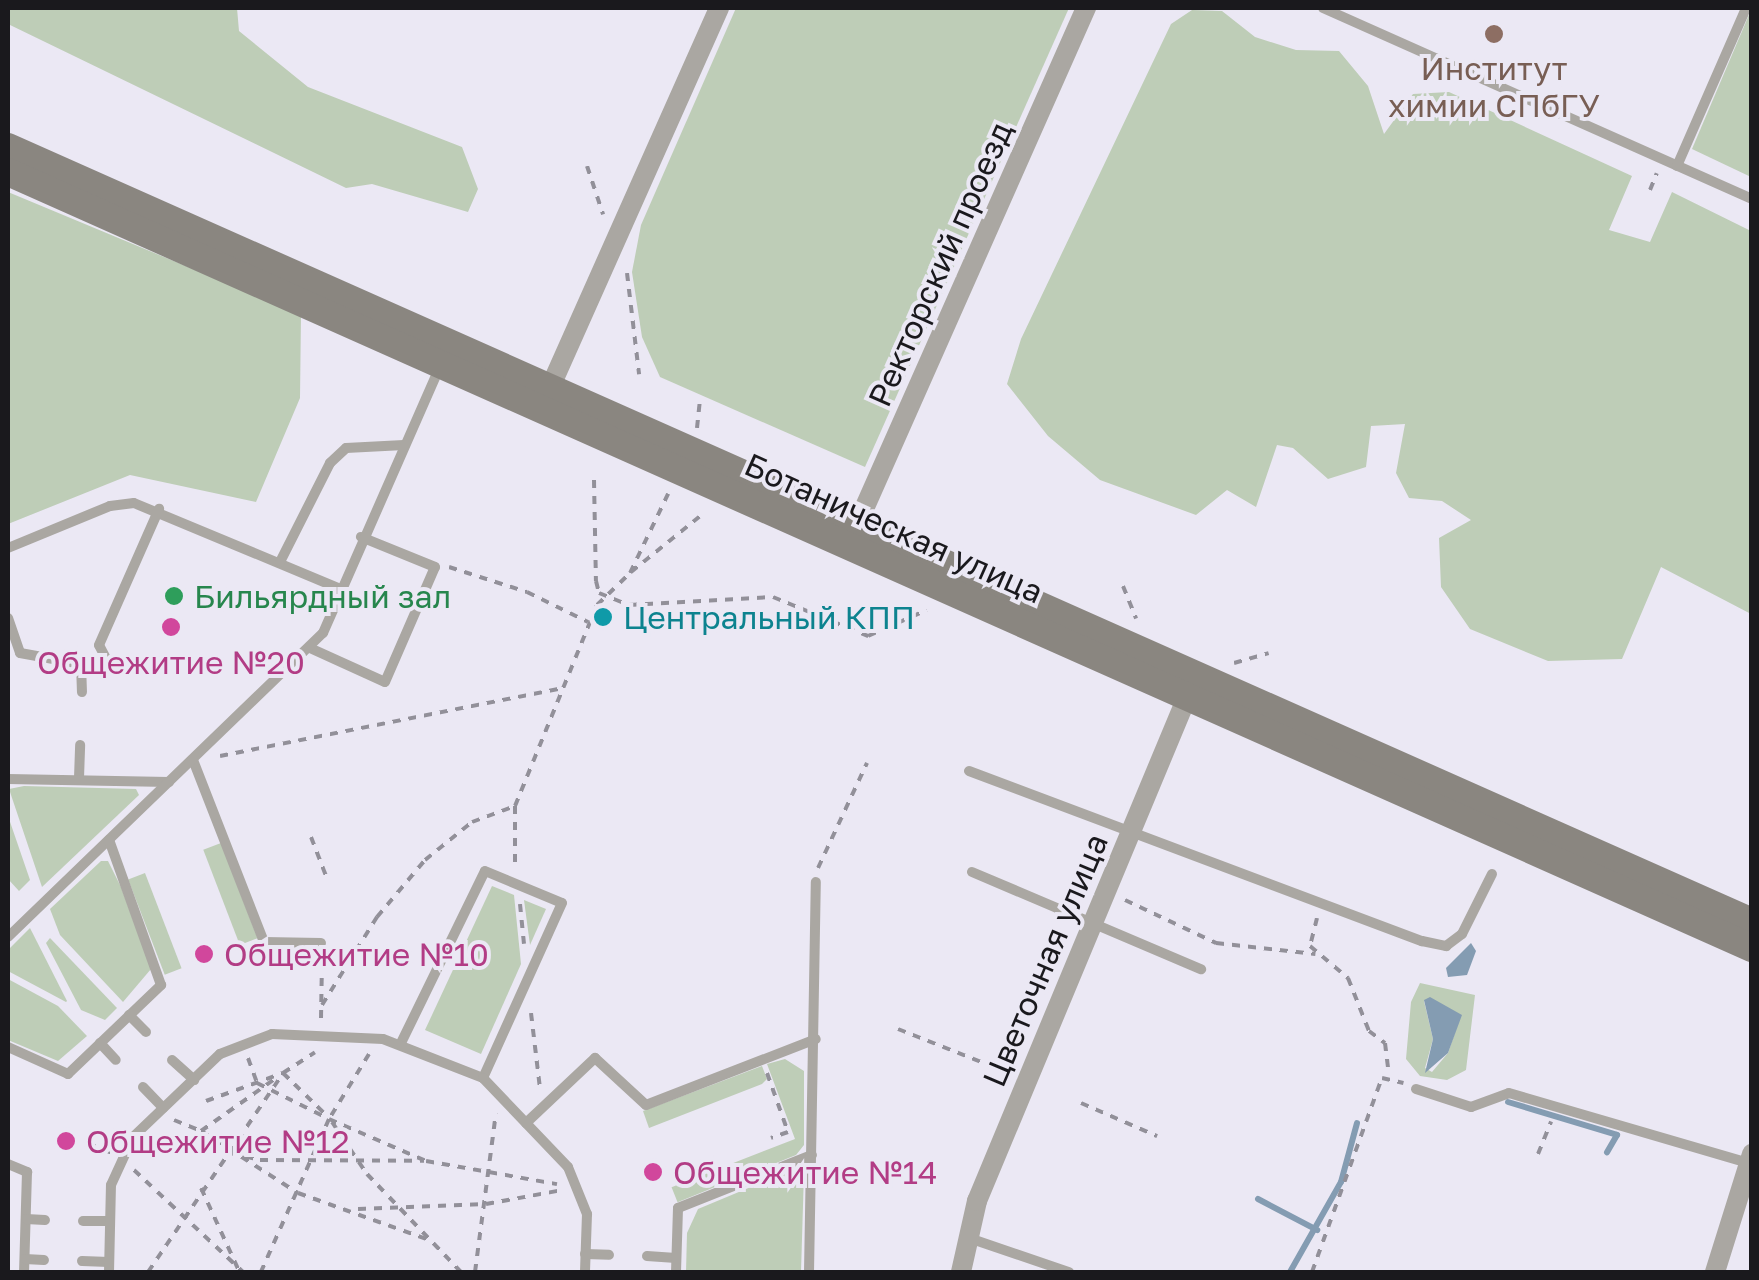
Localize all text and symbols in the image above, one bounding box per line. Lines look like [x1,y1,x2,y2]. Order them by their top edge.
marker: Институт химии СПбГУ [1483,23,1505,45]
place label: Институт химии СПбГУ [1388,50,1600,125]
street label: Ректорский проезд [860,116,1020,412]
street label: Ботаническая улица [739,445,1049,611]
place label: Бильярдный зал [194,577,451,615]
marker: Бильярдный зал [163,585,185,607]
place label: Центральный КПП [623,598,915,636]
marker: Центральный КПП [592,606,614,628]
marker: Общежитие №20 [160,616,182,638]
place label: Общежитие №20 [37,643,305,681]
street label: Цветочная улица [974,828,1116,1092]
place label: Общежитие №10 [224,935,489,973]
marker: Общежитие №10 [193,943,215,965]
place label: Общежитие №12 [86,1122,350,1160]
marker: Общежитие №12 [55,1130,77,1152]
place label: Общежитие №14 [673,1153,937,1191]
marker: Общежитие №14 [642,1161,664,1183]

